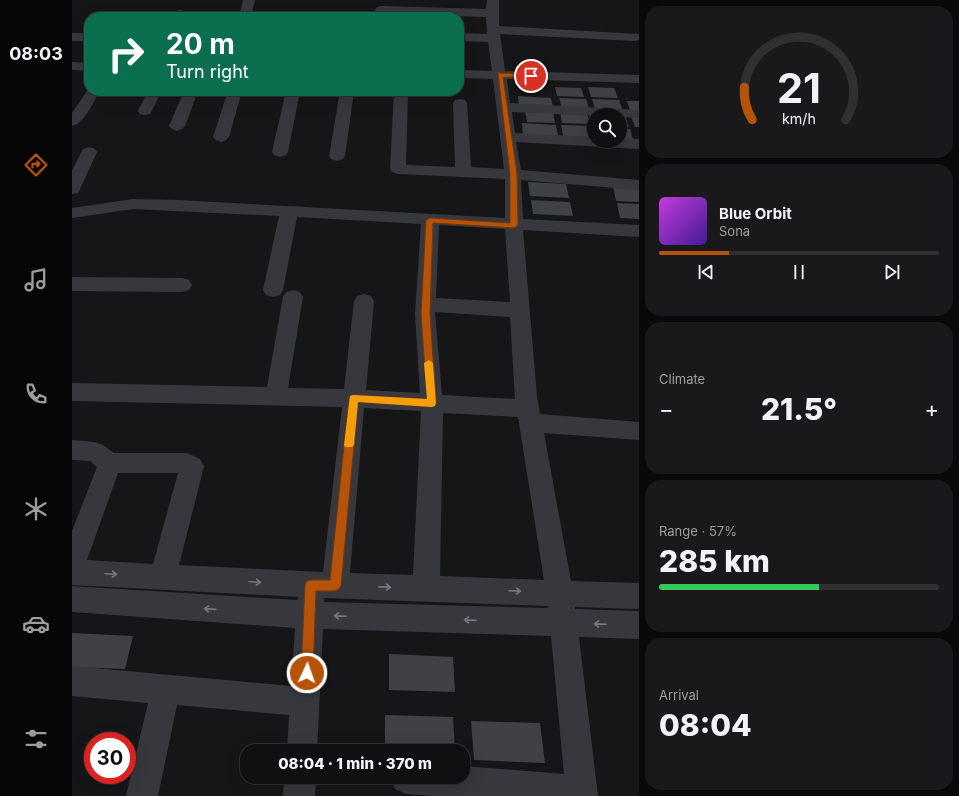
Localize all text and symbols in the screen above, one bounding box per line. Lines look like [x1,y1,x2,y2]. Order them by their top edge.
text: 20 m [166,27,235,61]
icon: right [100,28,152,80]
text: 08:03 [9,43,63,64]
pin [514,59,548,93]
text: Turn right [166,61,249,82]
text: 21 [777,63,821,113]
icon: arrive [520,65,542,87]
map controls [587,108,627,148]
button: search [587,108,627,148]
text: km/h [782,110,816,127]
icon: directions [22,151,50,179]
text: Blue Orbit [719,204,792,223]
text: Sona [719,223,750,239]
icon: previous [695,261,717,283]
icon: pause [788,261,810,283]
icon: next [881,261,903,283]
icon: music [22,266,50,294]
text: Climate [659,371,705,387]
icon: phone [22,380,50,408]
text: 21.5° [761,391,837,427]
text: − [659,396,674,422]
text: + [924,396,939,422]
icon: climate [22,495,50,523]
text: Range · 57% [659,523,737,539]
text: 285 km [659,543,770,579]
one-way arrow [104,570,117,577]
one-way arrow [248,578,261,586]
one-way arrow [378,583,391,591]
one-way arrow [508,587,521,595]
one-way arrow [204,605,217,612]
icon: car [22,610,50,638]
one-way arrow [334,613,347,620]
one-way arrow [464,616,477,624]
one-way arrow [594,620,607,628]
position arrow [286,652,328,694]
text: Arrival [659,687,699,703]
text: 08:04 [659,707,752,743]
icon: filters [22,725,50,753]
speed limit sign: 30 [84,732,136,784]
text: 08:04 · 1 min · 370 m [278,754,432,773]

